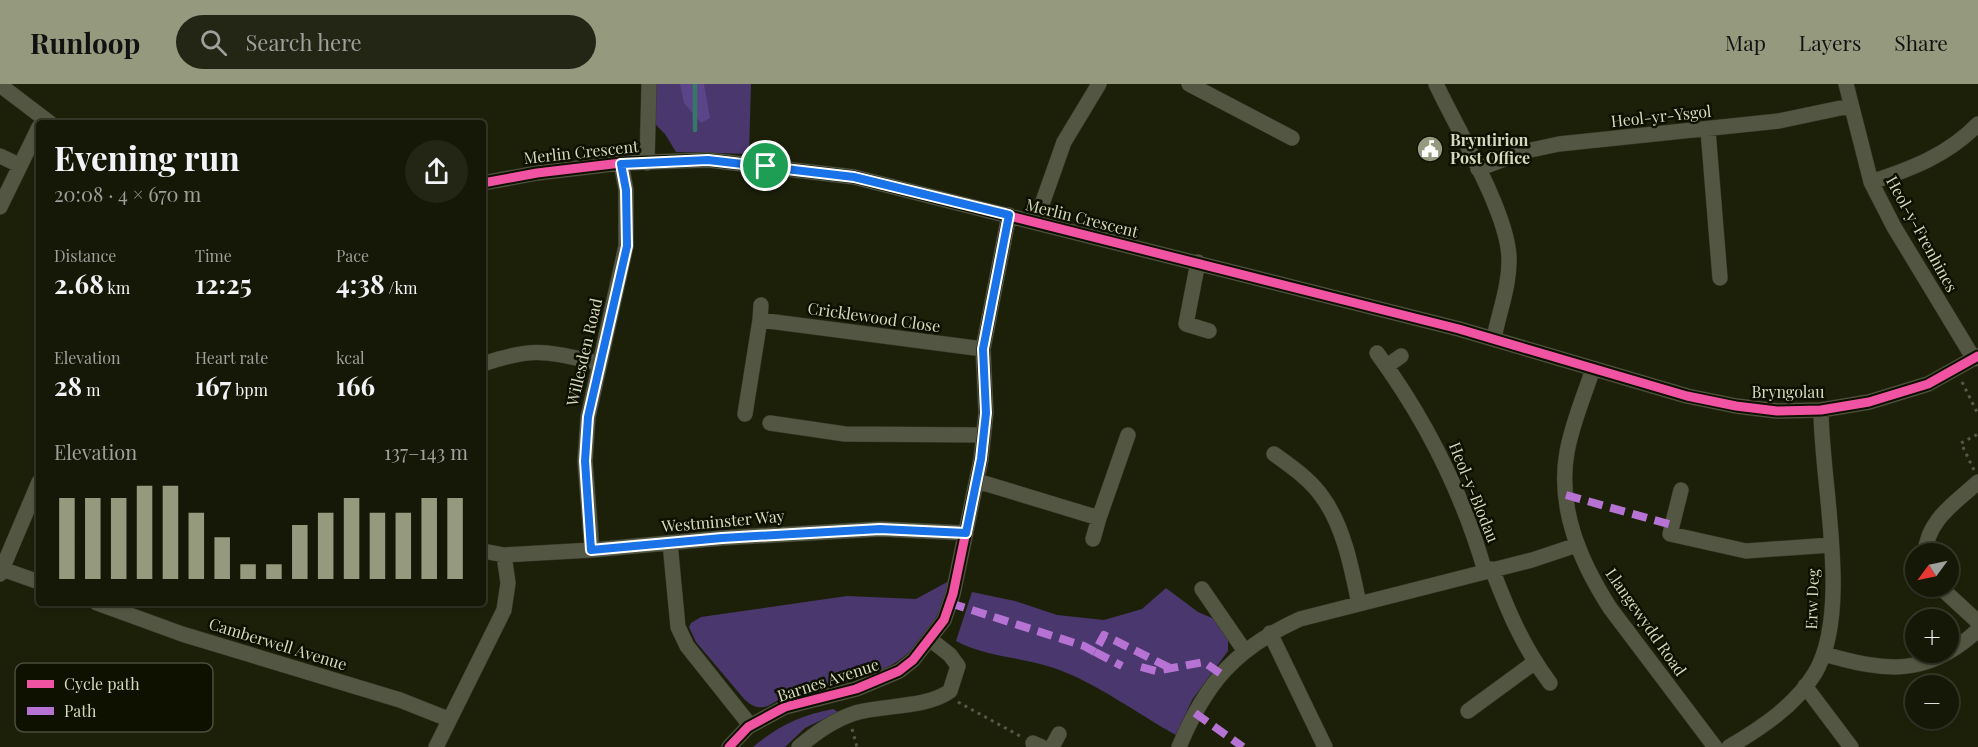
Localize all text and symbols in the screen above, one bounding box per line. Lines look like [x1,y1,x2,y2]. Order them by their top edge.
search box [176,15,596,69]
text: Runloop [30,24,140,61]
icon: search [197,26,230,59]
text: Search here [245,27,362,57]
text: Map [1725,28,1766,56]
text: Layers [1799,28,1861,56]
text: Share [1894,28,1948,56]
street label: Heol-yr-Ysgol [1610,100,1713,131]
place label: Bryntirion Post Office [1450,129,1530,168]
public building icon: Bryntirion Post Office [1415,134,1445,164]
text: Evening run [54,135,240,179]
street label: Merlin Crescent [522,135,640,168]
button: share [405,140,468,203]
pin [740,140,791,191]
icon: arrive [749,149,782,182]
street label: Heol-y-Frenhines [1882,172,1963,295]
text: 20:08 · 4 × 670 m [54,180,201,207]
street label: Merlin Crescent [1024,193,1141,242]
text: Distance [54,245,116,266]
text: Time [195,245,232,266]
text: Pace [336,245,369,266]
text: 2.68 [54,266,104,301]
text: 12:25 [195,266,252,301]
text: 4:38 [336,266,385,301]
text: km [104,277,130,298]
text: /km [385,277,418,298]
street label: Willesden Road [561,296,606,409]
street label: Cricklewood Close [806,297,942,336]
text: Elevation [54,347,121,368]
text: Heart rate [195,347,268,368]
text: kcal [336,347,365,368]
text: 28 [54,368,82,403]
text: 167 [195,368,231,403]
text: 166 [336,368,375,403]
text: m [82,379,100,400]
text: bpm [231,379,268,400]
street label: Bryngolau [1751,381,1825,402]
text: Elevation [54,438,137,465]
text: 137–143 m [384,438,468,465]
street label: Heol-y-Blodau [1445,439,1504,545]
street label: Westminster Way [660,505,785,536]
north arrow [1905,543,1959,597]
map controls [1905,543,1959,729]
street label: Llangewydd Road [1601,564,1691,680]
street label: Erw Deg [1800,568,1823,630]
button: + [1905,609,1959,663]
street label: Camberwell Avenue [207,613,350,674]
street label: Barnes Avenue [774,653,882,706]
legend [15,663,213,732]
text: Cycle path [64,673,140,694]
button: − [1905,675,1959,729]
text: Path [64,700,97,721]

